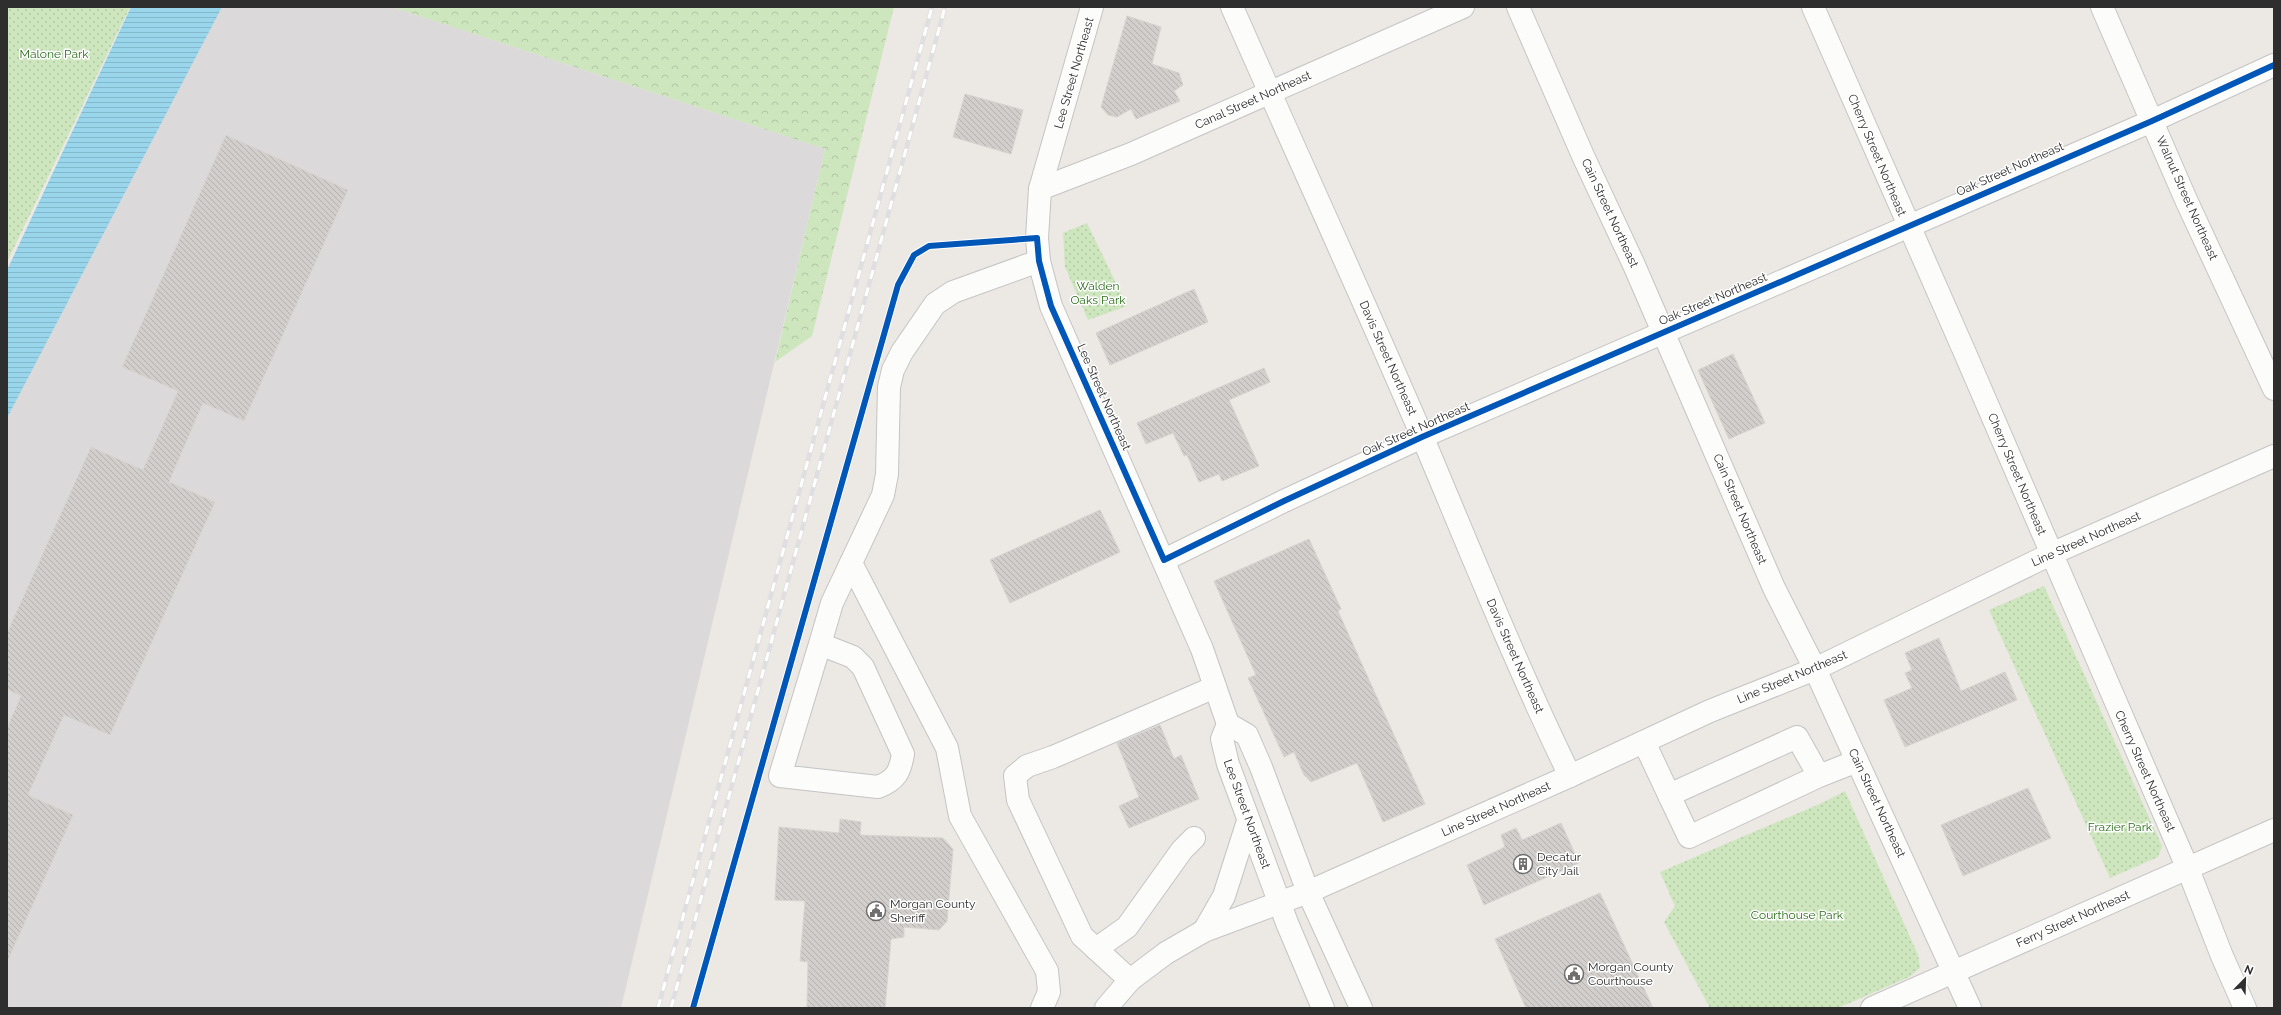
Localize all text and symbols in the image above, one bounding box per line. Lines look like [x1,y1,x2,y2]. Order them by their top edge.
street label: Lee Street Northeast [1051,16,1097,130]
park label: Malone Park [19,47,89,61]
street label: Canal Street Northeast [1193,68,1313,132]
street label: Cherry Street Northeast [1845,92,1909,218]
street label: Walnut Street Northeast [2153,134,2221,262]
street label: Oak Street Northeast [1954,139,2066,199]
street label: Cain Street Northeast [1579,156,1641,270]
street label: Oak Street Northeast [1657,270,1769,328]
park label: Walden Oaks Park [1070,279,1126,307]
street label: Davis Street Northeast [1356,299,1420,417]
street label: Lee Street Northeast [1074,341,1134,453]
street label: Oak Street Northeast [1360,399,1472,459]
street label: Cherry Street Northeast [1985,411,2049,537]
street label: Cain Street Northeast [1710,452,1770,566]
street label: Line Street Northeast [2029,509,2143,569]
street label: Davis Street Northeast [1483,597,1547,715]
street label: Line Street Northeast [1735,648,1849,706]
street label: Cherry Street Northeast [2112,708,2178,834]
street label: Cain Street Northeast [1846,746,1908,860]
street label: Lee Street Northeast [1221,757,1273,871]
street label: Line Street Northeast [1439,779,1553,839]
park label: Frazier Park [2088,820,2153,834]
place label: Decatur City Jail [1537,850,1582,878]
building icon: Decatur City Jail [1512,853,1534,875]
street label: Ferry Street Northeast [2014,888,2132,950]
place label: Morgan County Sheriff [890,897,976,925]
public building icon: Morgan County Sheriff [865,900,887,922]
park label: Courthouse Park [1751,908,1844,922]
north arrow [2225,959,2265,999]
place label: Morgan County Courthouse [1588,960,1674,988]
public building icon: Morgan County Courthouse [1563,963,1585,985]
text: N [2242,963,2255,978]

